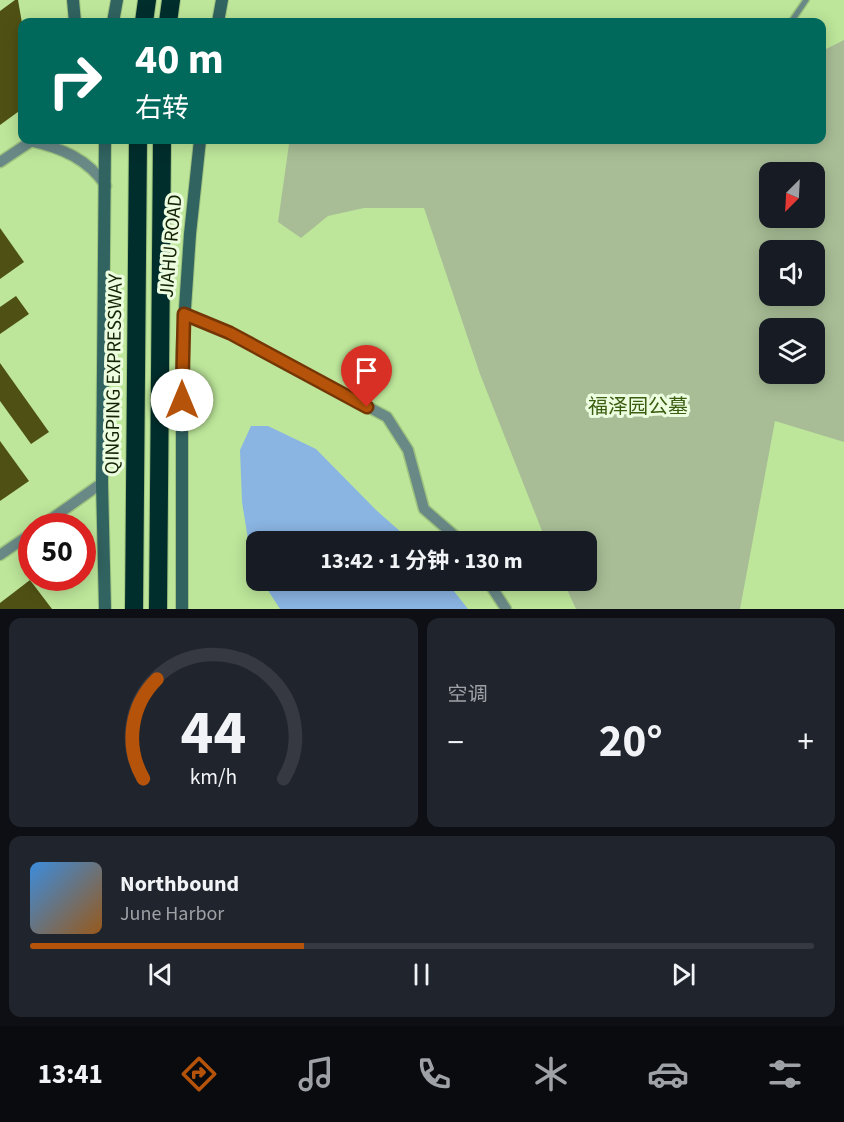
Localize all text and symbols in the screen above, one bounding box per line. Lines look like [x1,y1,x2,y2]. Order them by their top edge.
text: 40 m [135,30,224,90]
icon: right [36,42,114,120]
text: 右转 [135,89,189,128]
north arrow [759,162,825,228]
map controls [759,162,825,384]
street label: JIAHU ROAD [153,193,189,299]
button: sound [759,240,825,306]
street label: QINGPING EXPRESSWAY [98,273,130,475]
button: layers [759,318,825,384]
pin [341,345,392,407]
icon: arrive [350,354,383,387]
position arrow [150,368,214,432]
park label: 福泽园公墓 [588,393,688,421]
speed limit sign: 50 [18,513,96,591]
text: 13:42 · 1 分钟 · 130 m [321,545,522,577]
text: 空调 [448,681,488,709]
text: 44 [180,689,246,778]
text: 20° [599,710,663,774]
text: − [448,719,464,766]
text: + [798,719,814,766]
text: km/h [189,763,237,794]
text: Northbound [120,868,239,900]
text: June Harbor [120,900,224,928]
icon: previous [144,958,177,991]
icon: pause [405,958,438,991]
icon: next [667,958,700,991]
icon: directions [178,1053,220,1095]
icon: music [295,1053,337,1095]
icon: phone [413,1053,455,1095]
icon: climate [530,1053,572,1095]
icon: car [647,1053,689,1095]
icon: filters [764,1053,806,1095]
text: 13:41 [38,1055,103,1094]

